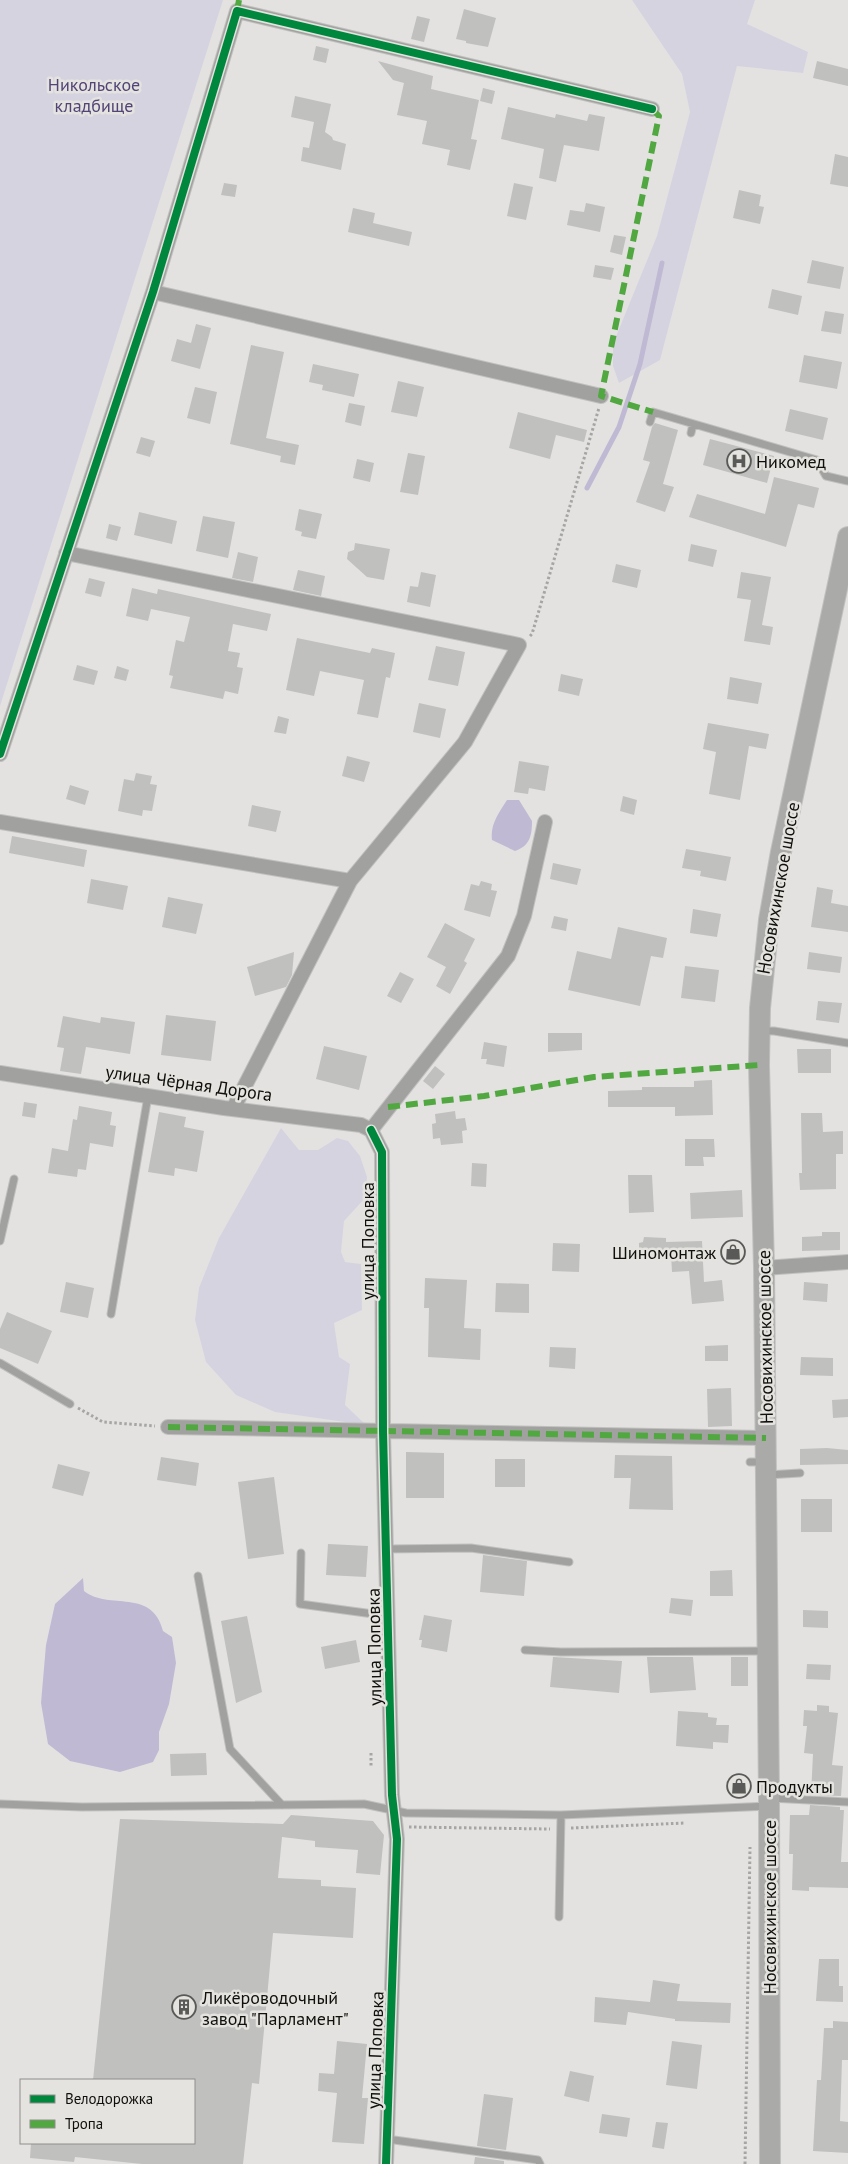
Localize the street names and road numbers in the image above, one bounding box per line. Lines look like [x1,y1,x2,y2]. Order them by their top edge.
street label: Носовихинское шоссе [752,800,804,976]
street label: улица Чёрная Дорога [104,1060,274,1106]
street label: улица Поповка [356,1182,379,1300]
street label: Носовихинское шоссе [752,1250,778,1424]
street label: улица Поповка [361,1588,387,1706]
street label: Носовихинское шоссе [758,1820,781,1994]
street label: улица Поповка [361,1991,389,2109]

